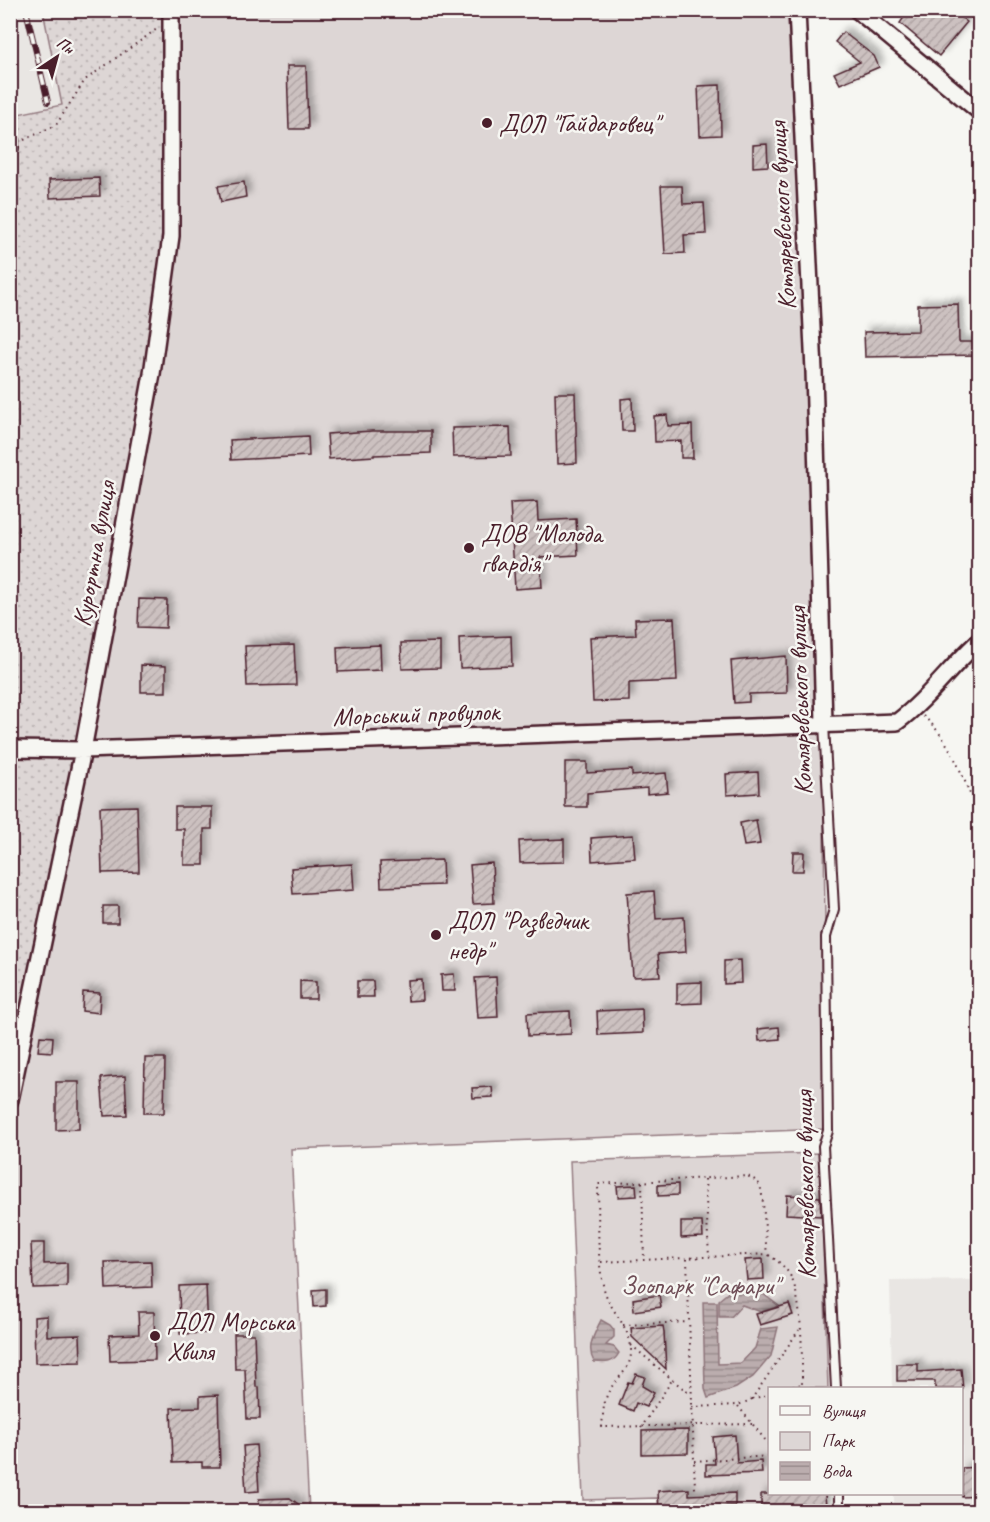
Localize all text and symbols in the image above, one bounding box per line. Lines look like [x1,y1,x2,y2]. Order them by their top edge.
north arrow [27,27,87,87]
text: Пн [53,33,79,59]
place label: ДОЛ "Гайдаровец" [499,107,664,140]
marker: ДОЛ "Гайдаровец" [480,116,494,130]
street label: Котляревського вулиця [760,119,803,311]
street label: Курортна вулиця [65,477,123,629]
place label: ДОВ "Молода гвардія" [481,517,604,580]
marker: ДОВ "Молода гвардія" [462,541,476,555]
street label: Котляревського вулиця [780,604,820,796]
street label: Морський провулок [332,695,502,733]
place label: ДОЛ "Разведчик недр" [448,904,590,967]
marker: ДОЛ "Разведчик недр" [429,928,443,942]
street label: Котляревського вулиця [787,1089,823,1279]
park label: Зоопарк "Сафари" [621,1269,784,1302]
place label: ДОЛ Морська Хвиля [167,1305,296,1368]
marker: ДОЛ Морська Хвиля [148,1329,162,1343]
legend [768,1387,963,1495]
text: Вулиця [822,1400,866,1422]
text: Парк [822,1430,856,1452]
text: Вода [822,1460,853,1482]

